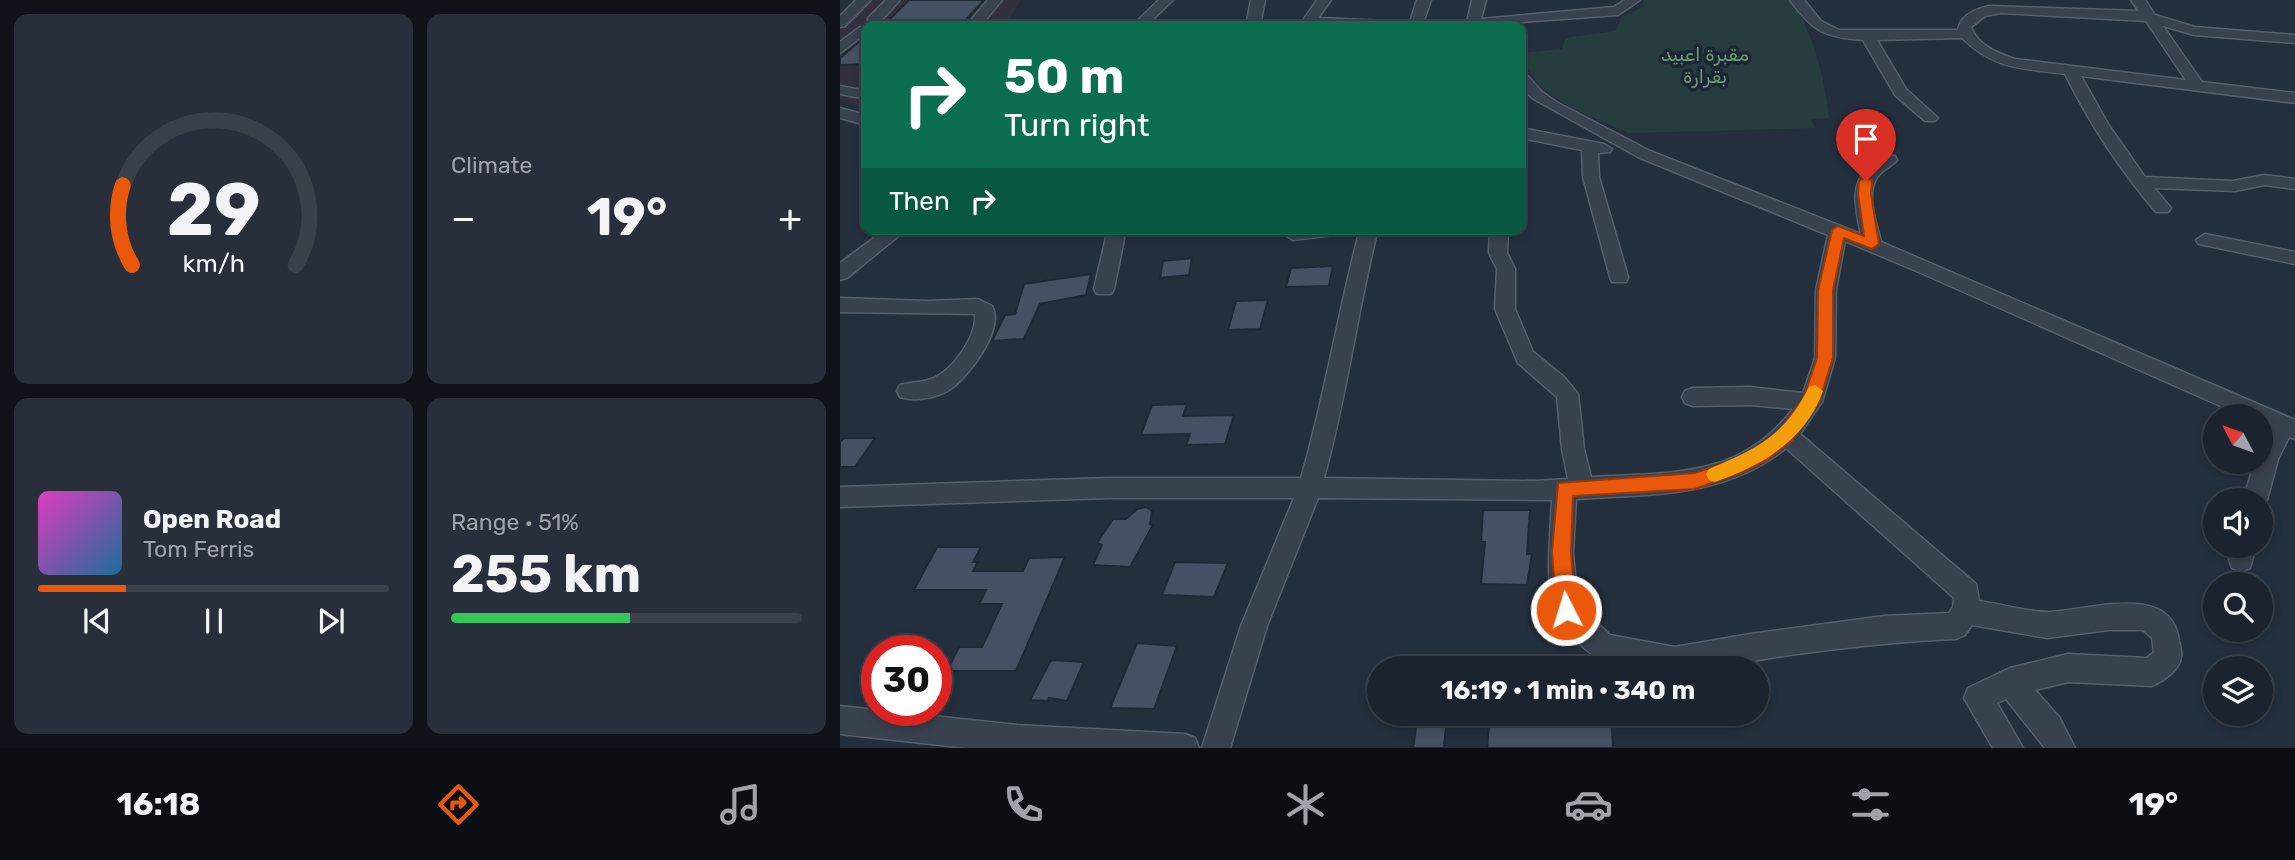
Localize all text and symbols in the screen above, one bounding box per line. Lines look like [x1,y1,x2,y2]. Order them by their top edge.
park label: مقبرة اعبيد بقرارة [1661,43,1749,88]
text: 50 m [1004,47,1124,105]
icon: right [889,49,980,140]
text: Turn right [1004,106,1149,144]
pin [1836,109,1896,181]
icon: arrive [1847,120,1885,158]
text: Climate [451,151,532,179]
text: 29 [167,167,260,253]
icon: right [964,182,1002,220]
text: 19° [587,186,667,248]
text: Then [889,186,950,217]
text: − [451,195,476,241]
text: + [778,195,802,241]
text: km/h [182,249,245,278]
north arrow [2203,404,2273,474]
map controls [2203,404,2273,726]
button: sound [2203,488,2273,558]
text: Open Road [143,504,281,535]
text: Range · 51% [451,508,579,536]
text: Tom Ferris [143,535,254,563]
text: 255 km [451,543,641,605]
button: search [2203,572,2273,642]
position arrow [1529,573,1603,647]
icon: previous [78,602,116,640]
icon: pause [195,602,233,640]
icon: next [312,602,350,640]
speed limit sign: 30 [861,635,952,726]
button: layers [2203,656,2273,726]
text: 16:19 · 1 min · 340 m [1441,675,1695,706]
icon: directions [434,780,483,829]
icon: music [716,780,765,829]
icon: phone [999,780,1048,829]
icon: climate [1281,780,1330,829]
icon: car [1564,780,1613,829]
icon: filters [1846,780,1895,829]
text: 16:18 [117,785,200,823]
text: 19° [2129,785,2178,823]

